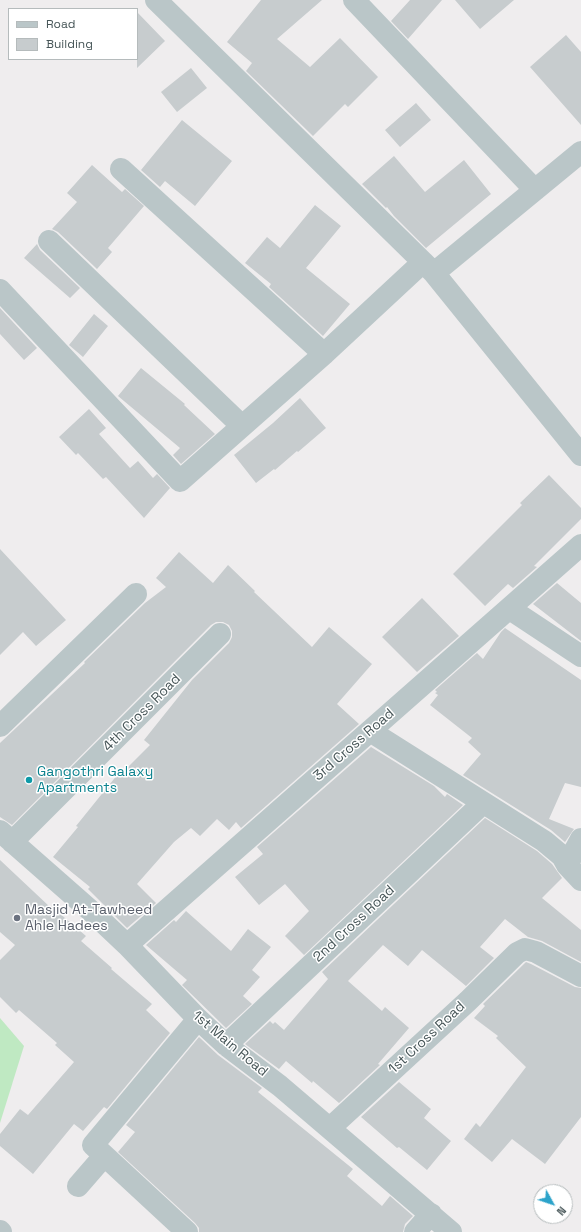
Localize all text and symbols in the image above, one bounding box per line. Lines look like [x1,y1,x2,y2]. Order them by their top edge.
legend [8,8,138,60]
text: Road [46,16,75,32]
text: Building [46,36,93,52]
street label: 4th Cross Road [100,671,184,755]
street label: 3rd Cross Road [310,705,398,785]
place label: Gangothri Galaxy Apartments [37,764,153,796]
marker: Gangothri Galaxy Apartments [24,775,34,785]
street label: 2nd Cross Road [310,882,398,966]
place label: Masjid At-Tawheed Ahle Hadees [25,902,152,934]
marker: Masjid At-Tawheed Ahle Hadees [12,913,22,923]
street label: 1st Cross Road [385,998,469,1078]
street label: 1st Main Road [189,1008,271,1080]
north arrow [533,1184,573,1224]
text: N [554,1204,569,1218]

